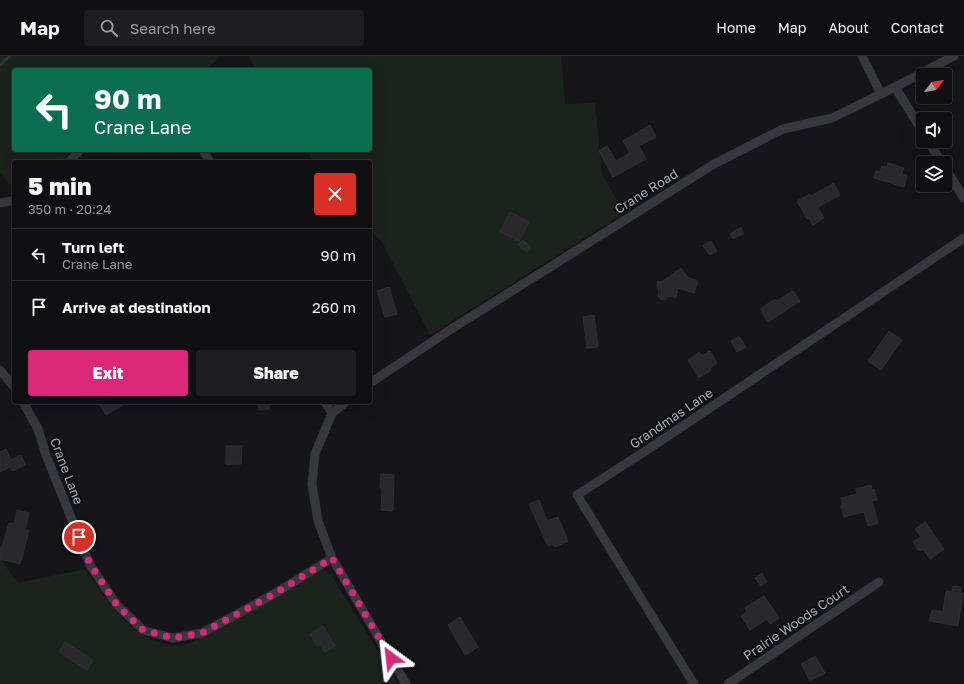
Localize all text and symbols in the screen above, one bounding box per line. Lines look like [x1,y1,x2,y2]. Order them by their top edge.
search box [84,10,364,46]
text: Map [20,16,60,39]
icon: search [98,17,120,39]
text: Search here [130,19,216,37]
text: Home [716,19,756,36]
text: Map [778,19,806,36]
text: About [828,19,869,36]
text: Contact [891,19,944,36]
north arrow [916,68,952,104]
map controls [916,68,952,192]
text: 90 m [94,82,161,115]
icon: left [28,84,80,136]
button: sound [916,112,952,148]
text: Crane Lane [94,116,191,138]
button: layers [916,156,952,192]
street label: Crane Road [611,165,681,217]
text: 5 min [28,171,91,200]
button: close [314,173,356,215]
text: 350 m · 20:24 [28,201,111,217]
text: Turn left [62,238,124,256]
icon: left [28,244,50,266]
text: 90 m [321,246,356,264]
text: Crane Lane [62,256,132,272]
icon: arrive [28,296,50,318]
text: Arrive at destination [62,298,211,316]
text: 260 m [312,298,356,316]
button: Exit [28,350,188,396]
button: Share [196,350,356,396]
street label: Grandmas Lane [626,384,716,452]
street label: Crane Lane [47,435,87,507]
pin [62,520,96,554]
icon: arrive [68,526,90,548]
street label: Prairie Woods Court [740,581,852,663]
position arrow [370,637,412,679]

